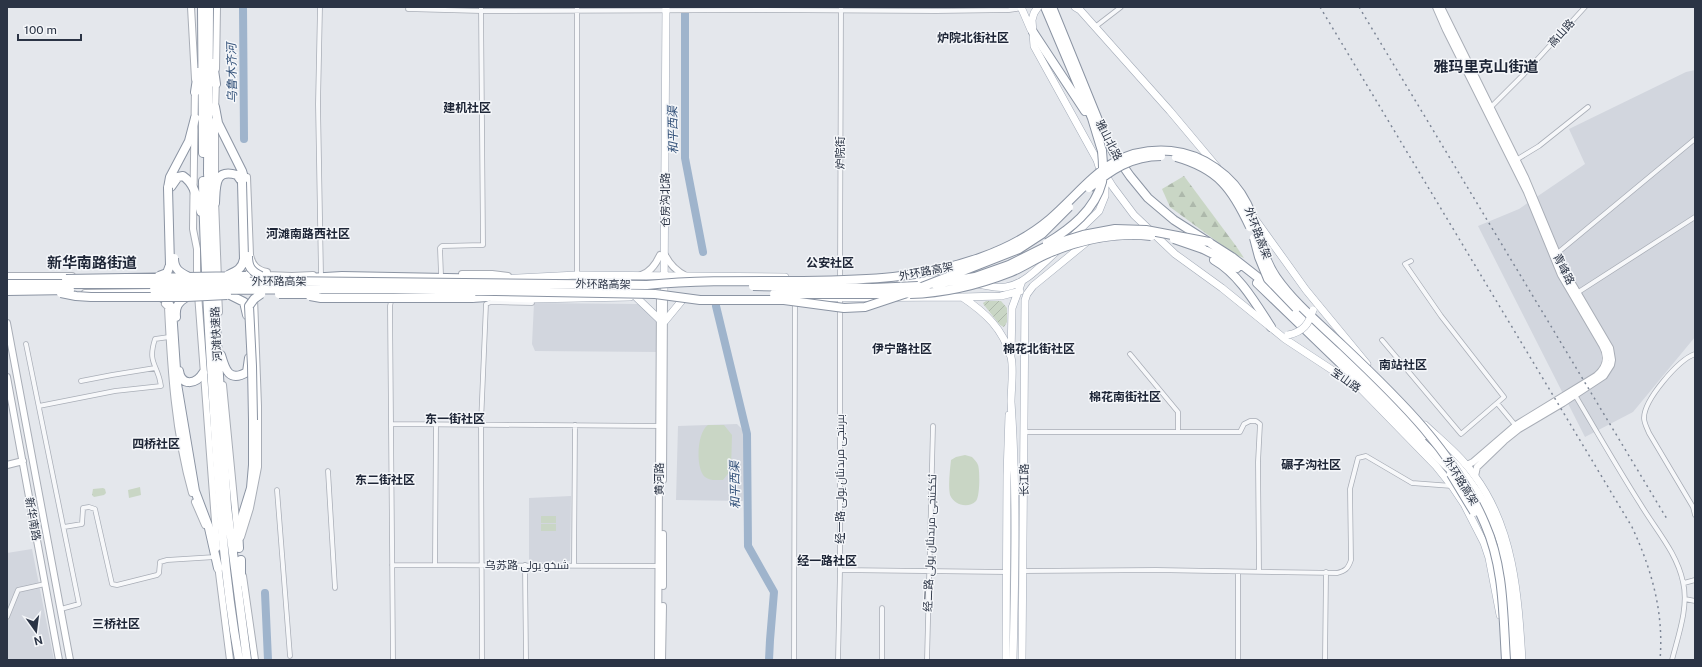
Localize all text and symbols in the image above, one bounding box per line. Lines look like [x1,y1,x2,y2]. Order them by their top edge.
scale bar [18,16,81,42]
street label: 高山路 [1546,17,1576,49]
text: 100 m [24,23,57,37]
district label: 炉院北街社区 [937,31,1009,45]
water label: 乌鲁木齐河 [224,41,240,103]
district label: 雅玛里克山街道 [1433,58,1539,75]
district label: 建机社区 [443,101,491,115]
water label: 和平西渠 [666,104,680,154]
street label: 雅山北路 [1094,118,1124,162]
street label: 炉院街 [834,137,846,170]
street label: 仓房沟北路 [659,173,671,228]
street label: 外环路高架 [1243,205,1273,261]
district label: 河滩南路西社区 [266,227,350,241]
street label: 青峰路 [1551,252,1577,286]
district label: 新华南路街道 [47,254,137,271]
district label: 公安社区 [806,256,854,270]
street label: 外环路高架 [898,260,954,282]
street label: 外环路高架 [252,275,307,287]
street label: 外环路高架 [575,278,631,290]
street label: 河滩快速路 [209,306,223,362]
district label: 伊宁路社区 [872,342,932,356]
district label: 棉花北街社区 [1003,342,1075,356]
district label: 南站社区 [1379,358,1427,372]
street label: 宝山路 [1329,366,1363,394]
district label: 棉花南街社区 [1089,390,1161,404]
district label: 东一街社区 [425,412,485,426]
street label: 经一路 بىرىنجى مرىدىئان يولى [834,414,847,544]
district label: 四桥社区 [132,437,180,451]
street label: 外环路高架 [1441,454,1481,508]
district label: 碾子沟社区 [1281,458,1341,472]
water label: 和平西渠 [728,459,742,509]
street label: 黄河路 [653,463,665,496]
street label: 长江路 [1018,464,1030,497]
district label: 东二街社区 [355,473,415,487]
street label: 经二路 ئككىنجى مرىدىئان يولى [922,474,939,612]
street label: 新华南路 [23,496,43,542]
district label: 经一路社区 [797,554,857,568]
street label: 乌苏路 شىخو يولى [485,559,569,572]
north arrow [16,611,56,651]
district label: 三桥社区 [92,617,140,631]
text: N [33,634,44,648]

